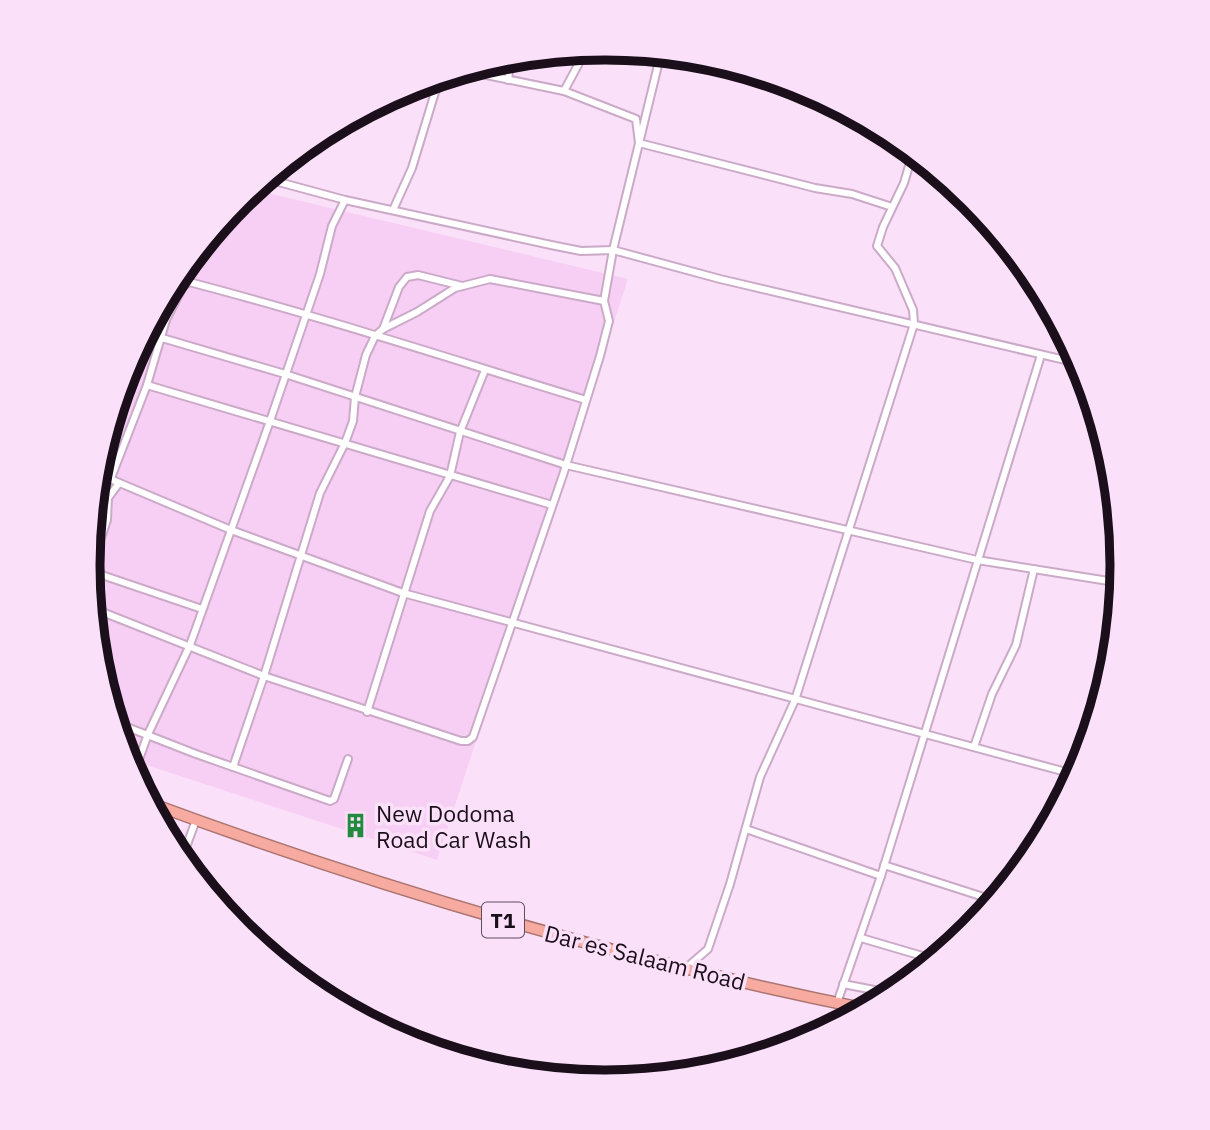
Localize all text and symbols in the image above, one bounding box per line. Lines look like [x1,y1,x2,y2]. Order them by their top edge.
place label: New Dodoma Road Car Wash [376,798,532,854]
building icon: New Dodoma Road Car Wash [342,812,370,840]
road number: T1 [482,902,524,937]
street label: Dar es Salaam Road [542,918,748,996]

